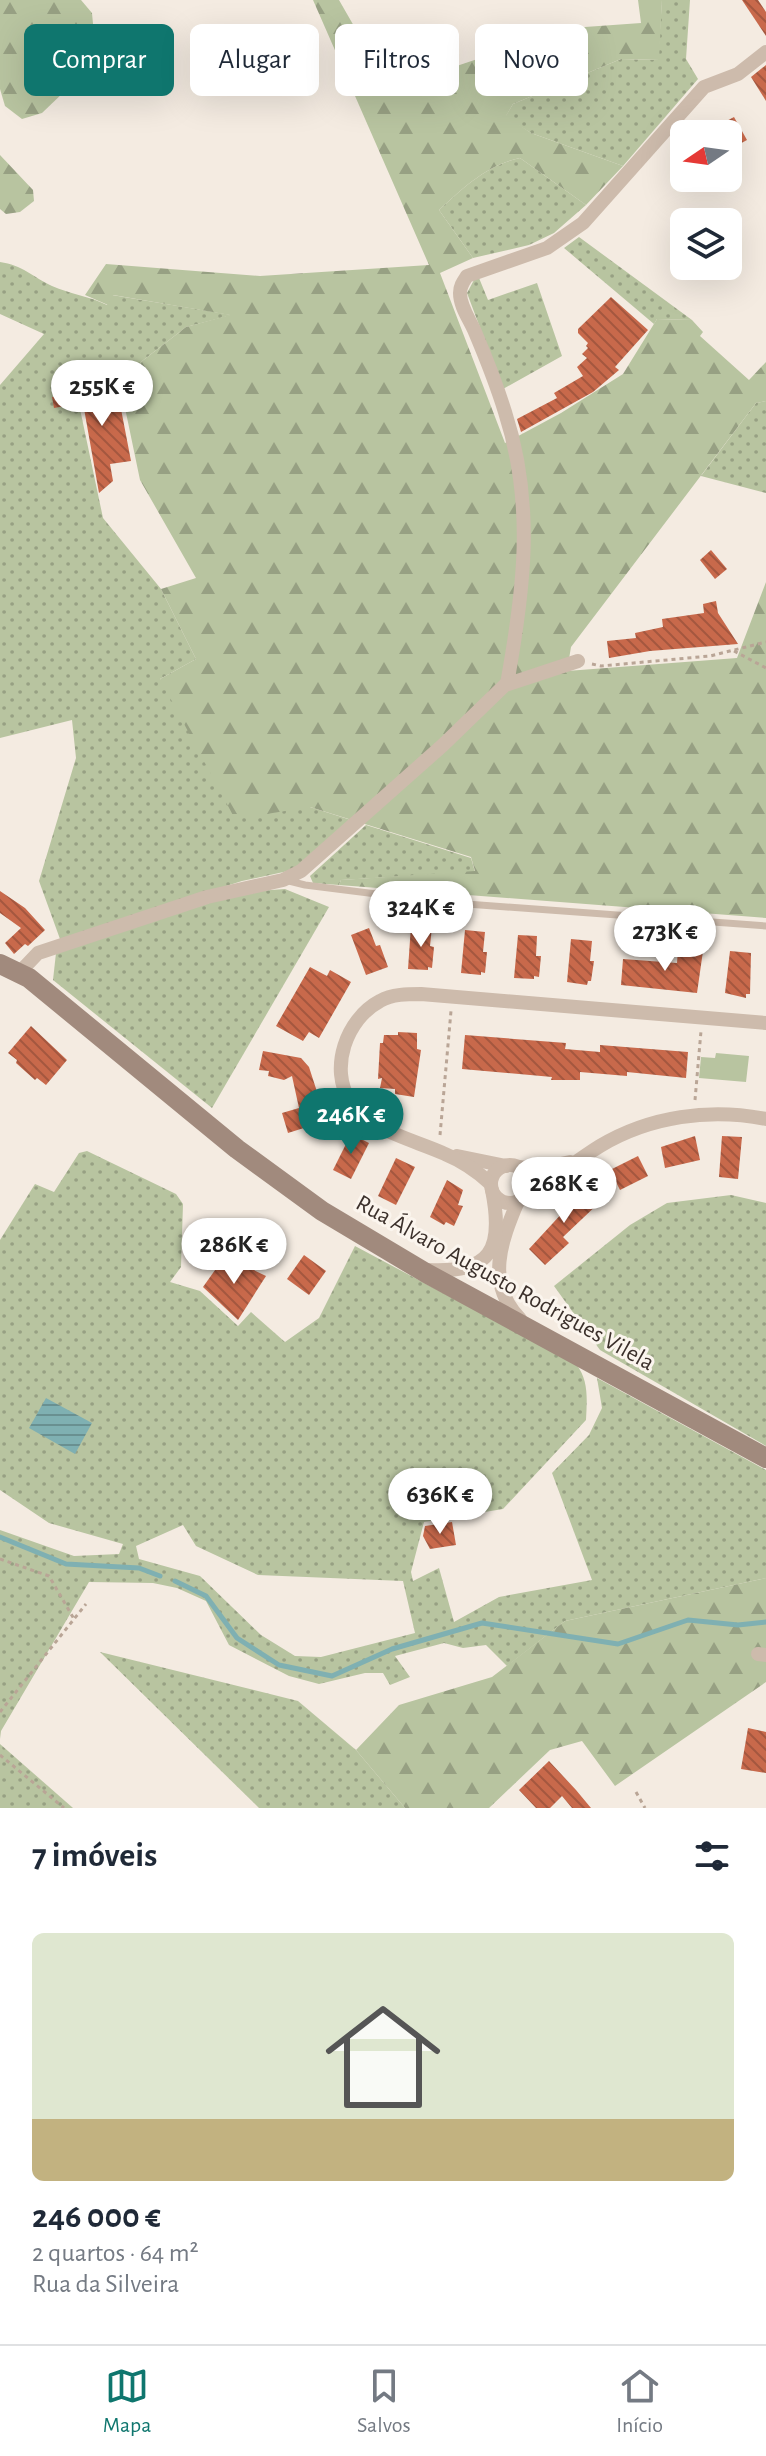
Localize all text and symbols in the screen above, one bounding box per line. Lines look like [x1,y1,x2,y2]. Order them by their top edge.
chip: Comprar [24,24,174,96]
chip: Alugar [190,24,319,96]
chip: Filtros [335,24,459,96]
chip: Novo [475,24,588,96]
north arrow [670,120,742,192]
map controls [670,120,742,280]
button: layers [670,208,742,280]
pin: 255K € [37,360,167,428]
text: 255K € [69,373,135,399]
pin: 324K € [356,881,486,949]
text: 324K € [387,894,455,920]
pin: 273K € [600,905,730,973]
text: 273K € [632,918,698,944]
pin: 246K € [286,1088,416,1156]
text: 246K € [316,1101,386,1127]
pin: 268K € [499,1157,629,1225]
text: 268K € [530,1170,598,1196]
street label: Rua Álvaro Augusto Rodrigues Vilela [352,1189,659,1375]
pin: 286K € [169,1218,299,1286]
text: 286K € [200,1231,268,1257]
pin: 636K € [375,1468,505,1536]
text: 636K € [406,1481,474,1507]
icon: filters [690,1834,734,1878]
text: 7 imóveis [32,1839,157,1873]
icon: home [311,1985,455,2129]
text: 246 000 € [32,2200,161,2234]
text: 2 quartos · 64 m² [32,2240,199,2266]
text: Rua da Silveira [32,2271,179,2297]
tab: Mapa [103,2364,151,2438]
tab: Salvos [357,2364,411,2438]
tab: Início [616,2364,663,2438]

